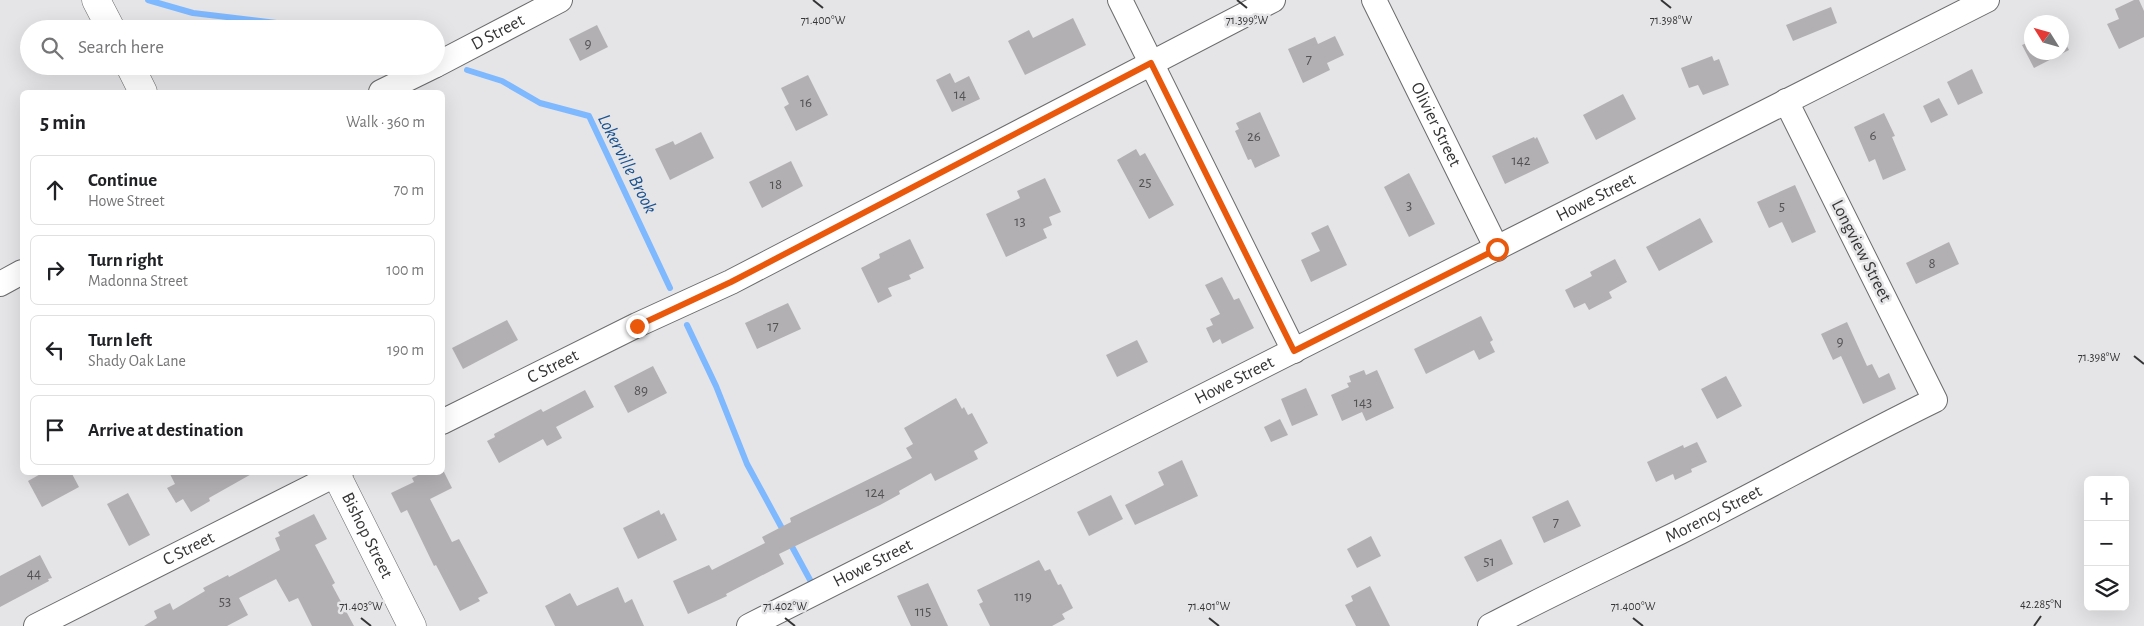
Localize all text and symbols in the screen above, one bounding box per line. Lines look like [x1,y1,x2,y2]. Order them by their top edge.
street label: D Street [469,11,528,54]
text: 71.400°W [801,14,846,26]
text: 71.399°W [1226,14,1269,26]
text: 71.398°W [1650,14,1693,26]
north arrow [2024,15,2069,60]
search box [20,20,445,75]
icon: search [38,34,66,62]
house number: 9 [584,36,592,51]
text: Search here [78,38,164,57]
house number: 7 [1306,52,1312,67]
street label: Olivier Street [1407,80,1464,170]
house number: 14 [954,87,966,102]
house number: 16 [800,95,812,110]
water label: Lokerville Brook [594,111,660,217]
text: 5 min [40,112,86,133]
text: Walk · 360 m [346,114,425,130]
house number: 6 [1869,128,1877,143]
house number: 26 [1247,129,1261,144]
house number: 142 [1511,153,1531,168]
street label: Howe Street [1553,170,1639,225]
text: Continue [88,171,157,190]
house number: 25 [1138,175,1152,190]
icon: ahead [41,176,69,204]
house number: 18 [770,177,782,192]
text: 70 m [393,182,424,198]
text: Howe Street [88,193,165,209]
street label: Longview Street [1828,197,1894,305]
house number: 3 [1406,198,1412,213]
house number: 5 [1779,199,1785,214]
house number: 13 [1014,214,1026,229]
route start [1486,238,1509,261]
text: Turn right [88,251,163,270]
icon: right [41,256,69,284]
house number: 8 [1928,256,1936,271]
text: 100 m [386,262,424,278]
text: Madonna Street [88,273,188,289]
route end [626,315,649,338]
house number: 17 [767,319,779,334]
text: Turn left [88,331,152,350]
house number: 9 [1836,334,1844,349]
icon: left [41,336,69,364]
text: 190 m [387,342,424,358]
street label: C Street [524,346,582,387]
text: 71.398°W [2078,351,2121,363]
text: Shady Oak Lane [88,353,186,369]
street label: Howe Street [1192,353,1277,408]
house number: 89 [634,383,648,398]
house number: 143 [1354,395,1372,410]
icon: arrive [41,416,69,444]
text: Arrive at destination [88,421,244,440]
map controls [2084,476,2129,611]
button: + [2084,476,2129,521]
street label: Morency Street [1663,482,1765,547]
house number: 124 [865,485,885,500]
street label: Bishop Street [338,490,396,582]
house number: 7 [1553,515,1559,530]
button: − [2084,521,2129,566]
street label: C Street [160,528,217,569]
street label: Howe Street [831,536,916,591]
house number: 51 [1483,554,1495,569]
house number: 44 [27,566,41,581]
button: layers [2084,566,2129,611]
house number: 119 [1014,589,1032,604]
house number: 53 [219,594,231,609]
text: 42.285°N [2020,598,2062,610]
text: 71.403°W [339,600,383,612]
text: 71.402°W [763,600,807,612]
text: 71.401°W [1188,600,1231,612]
text: 71.400°W [1611,600,1656,612]
house number: 115 [915,604,931,619]

